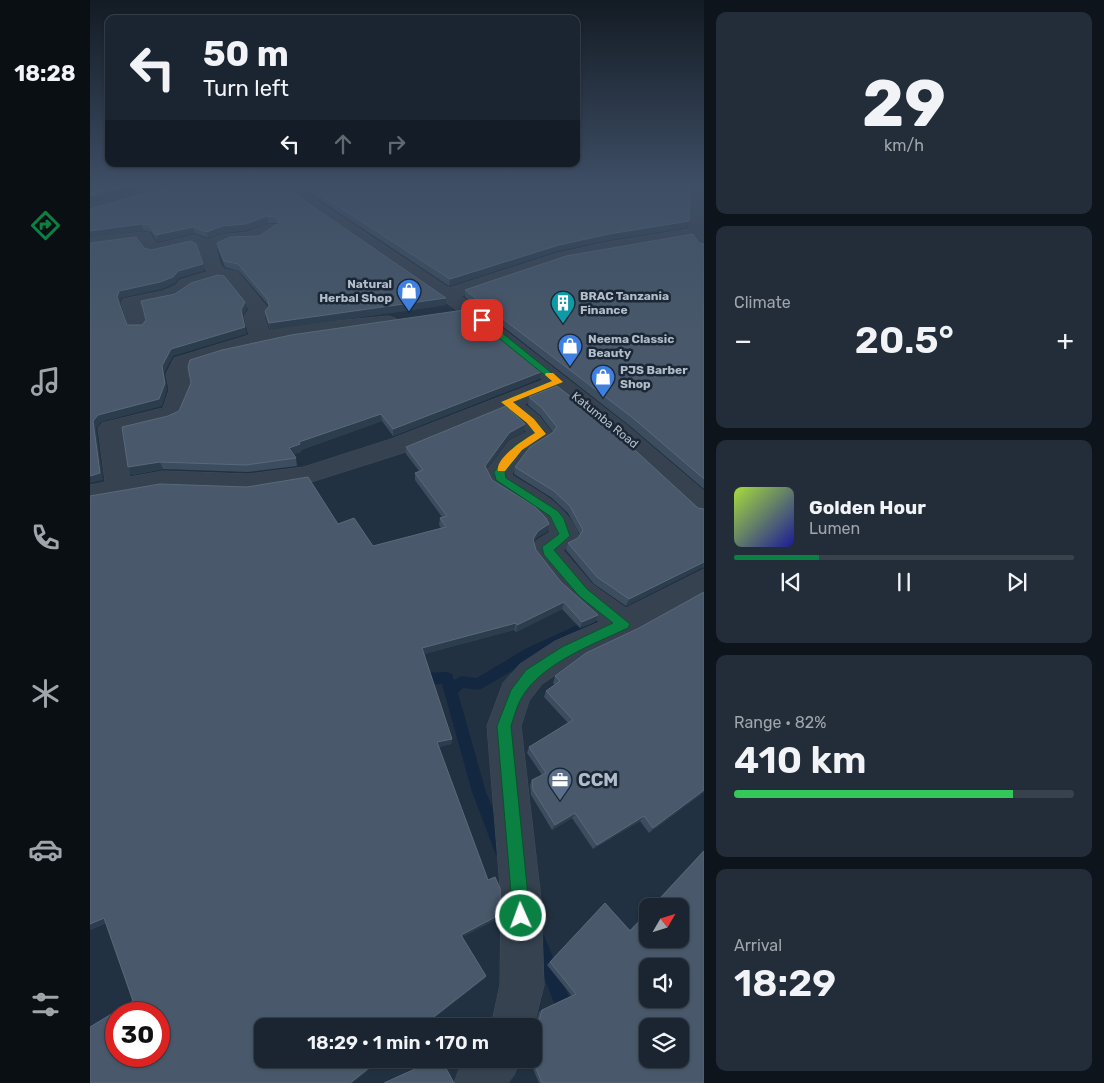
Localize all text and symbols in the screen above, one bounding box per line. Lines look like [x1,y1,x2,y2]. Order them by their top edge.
text: 50 m [203,33,289,75]
icon: left [120,35,185,100]
text: 18:28 [14,60,76,87]
text: 29 [862,65,946,142]
text: Turn left [203,75,289,102]
icon: left [276,130,304,158]
icon: ahead [329,130,357,158]
icon: right [382,130,410,158]
text: km/h [884,136,924,155]
icon: directions [28,208,63,243]
place label: Natural Herbal Shop [319,277,392,305]
shop icon: Natural Herbal Shop [396,278,422,312]
place label: BRAC Tanzania Finance [580,289,669,317]
building icon: BRAC Tanzania Finance [550,290,576,324]
text: Climate [734,293,791,312]
pin [461,299,503,341]
icon: arrive [468,306,496,334]
text: 20.5° [855,317,954,363]
text: − [734,324,752,357]
text: + [1057,324,1074,357]
place label: Neema Classic Beauty [588,332,674,360]
shop icon: Neema Classic Beauty [557,333,583,367]
place label: PJS Barber Shop [620,363,688,391]
icon: music [28,364,63,399]
shop icon: PJS Barber Shop [590,364,616,398]
street label: Katumba Road [569,389,641,451]
text: Golden Hour [809,496,926,519]
text: Lumen [809,519,860,538]
icon: phone [28,520,63,555]
icon: previous [777,568,805,596]
icon: pause [890,568,918,596]
icon: next [1003,568,1031,596]
icon: climate [28,676,63,711]
text: Range · 82% [734,713,826,732]
text: 410 km [734,737,867,783]
office icon: CCM [547,767,573,801]
place label: CCM [578,769,618,791]
icon: car [28,832,63,867]
position arrow [494,889,546,941]
north arrow [639,898,689,948]
map controls [639,898,689,1068]
text: Arrival [734,936,782,955]
button: sound [639,958,689,1008]
text: 18:29 [734,960,836,1006]
icon: filters [28,987,63,1022]
speed limit sign: 30 [105,1002,170,1067]
button: layers [639,1018,689,1068]
text: 18:29 · 1 min · 170 m [307,1031,489,1054]

